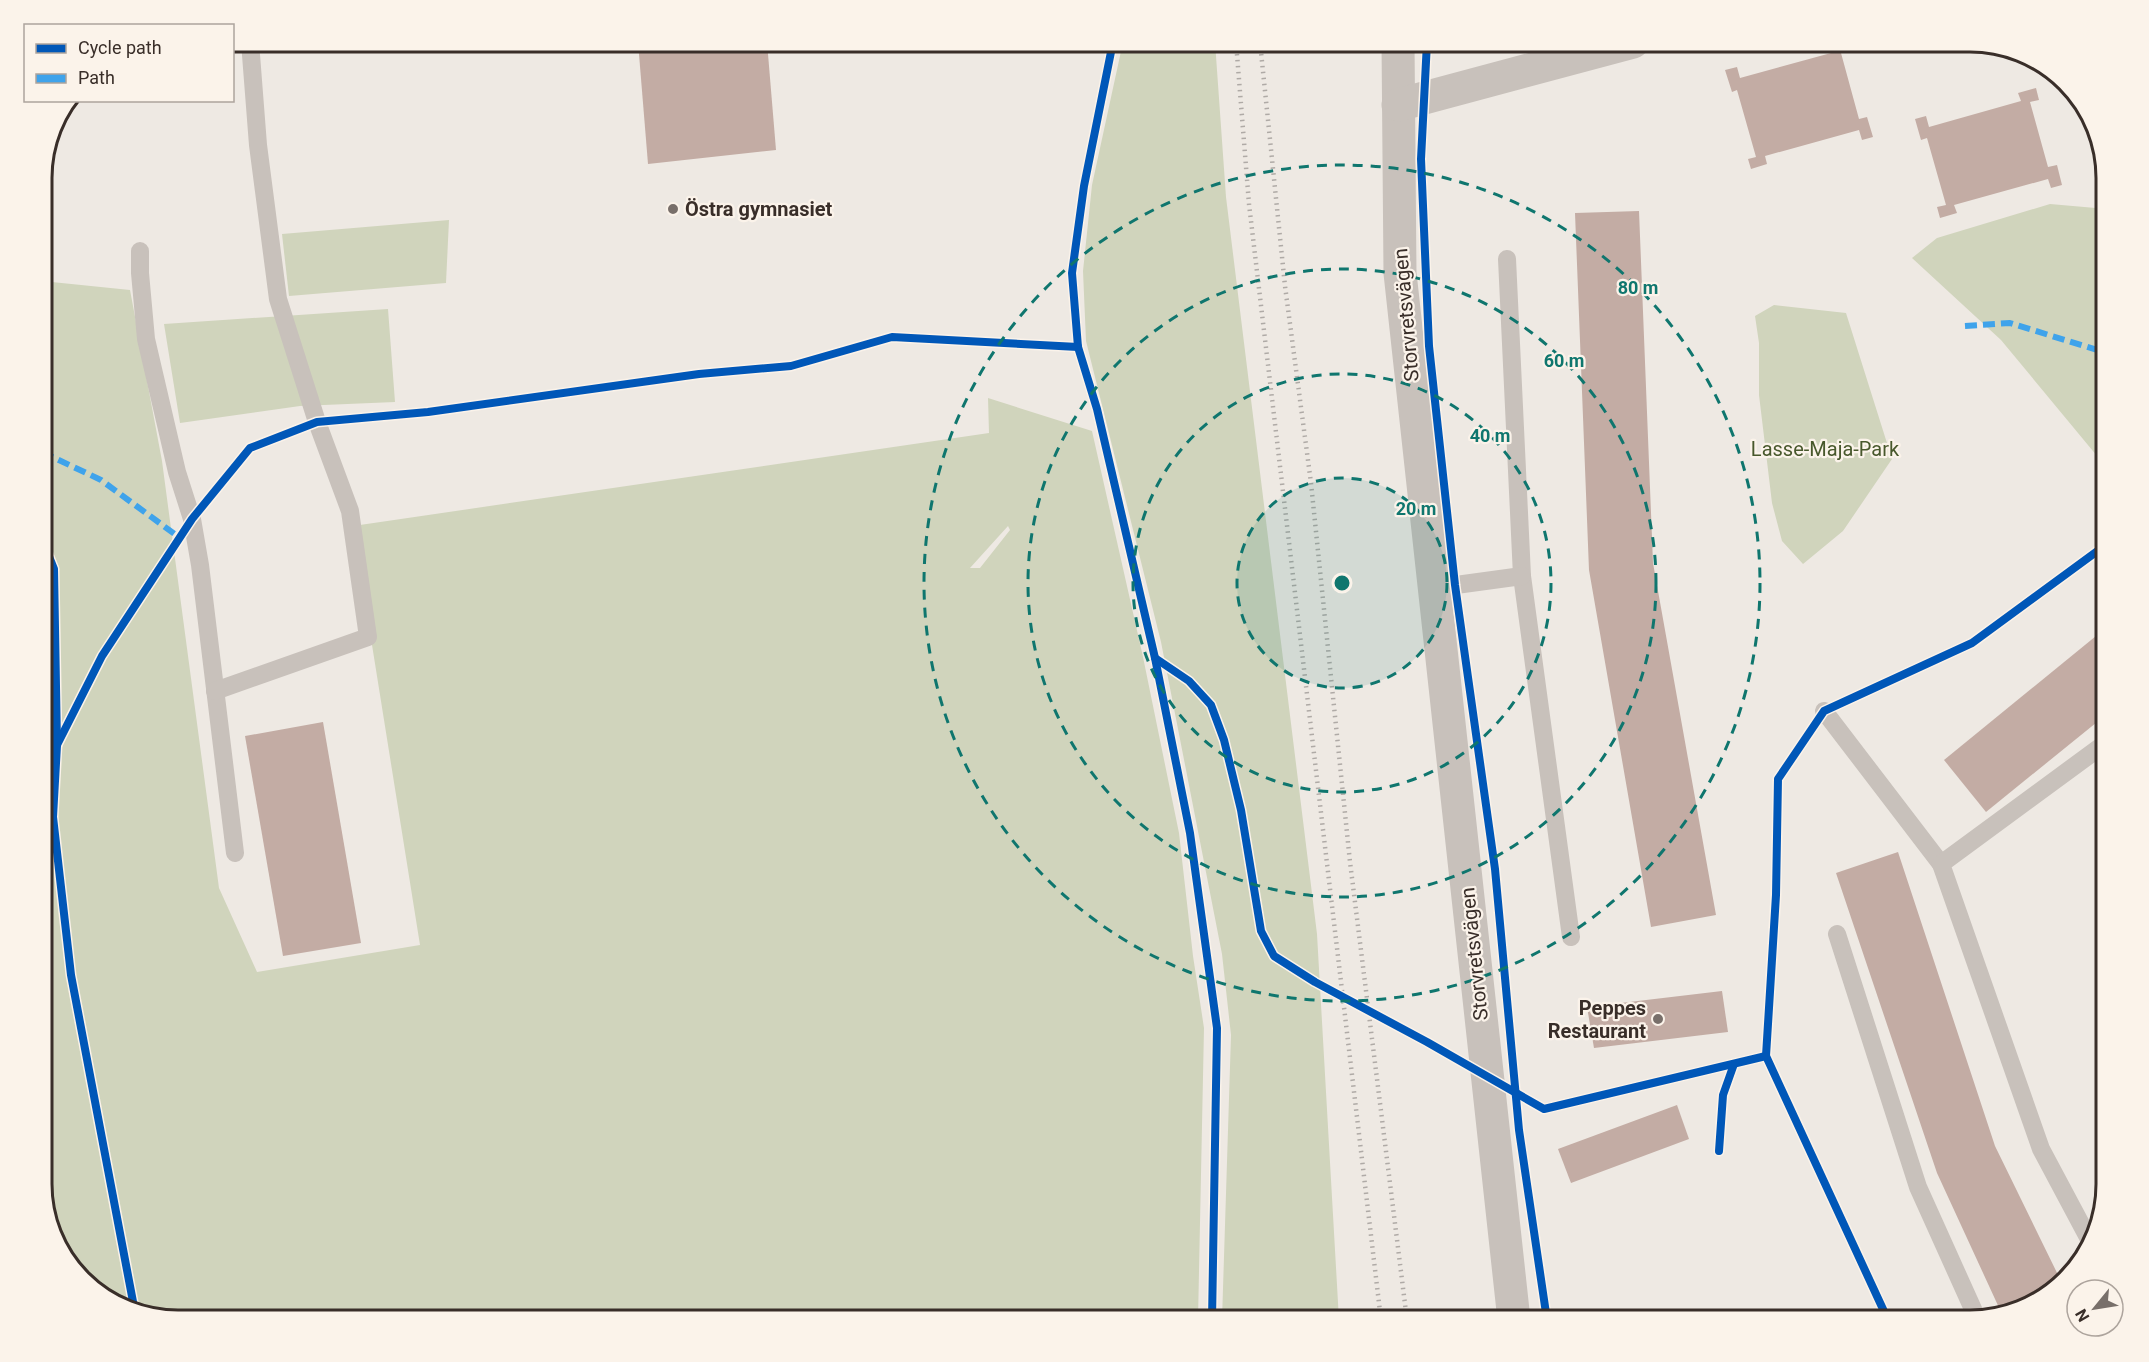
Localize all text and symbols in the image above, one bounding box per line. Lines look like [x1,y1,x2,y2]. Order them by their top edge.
legend [24,24,234,102]
text: Cycle path [78,37,162,58]
text: Path [78,67,115,88]
place label: Östra gymnasiet [685,197,833,221]
marker: Östra gymnasiet [666,202,680,216]
street label: Storvretsvägen [1388,247,1424,383]
text: 80 m [1618,277,1658,298]
text: 60 m [1544,350,1584,371]
text: 40 m [1470,425,1510,446]
park label: Lasse-Maja-Park [1751,437,1900,461]
text: 20 m [1396,498,1436,519]
centre of rings [1332,573,1352,593]
street label: Storvretsvägen [1455,886,1493,1022]
place label: Peppes Restaurant [1548,996,1646,1043]
marker: Peppes Restaurant [1651,1012,1665,1026]
north arrow [2065,1278,2125,1338]
text: N [2071,1306,2093,1325]

